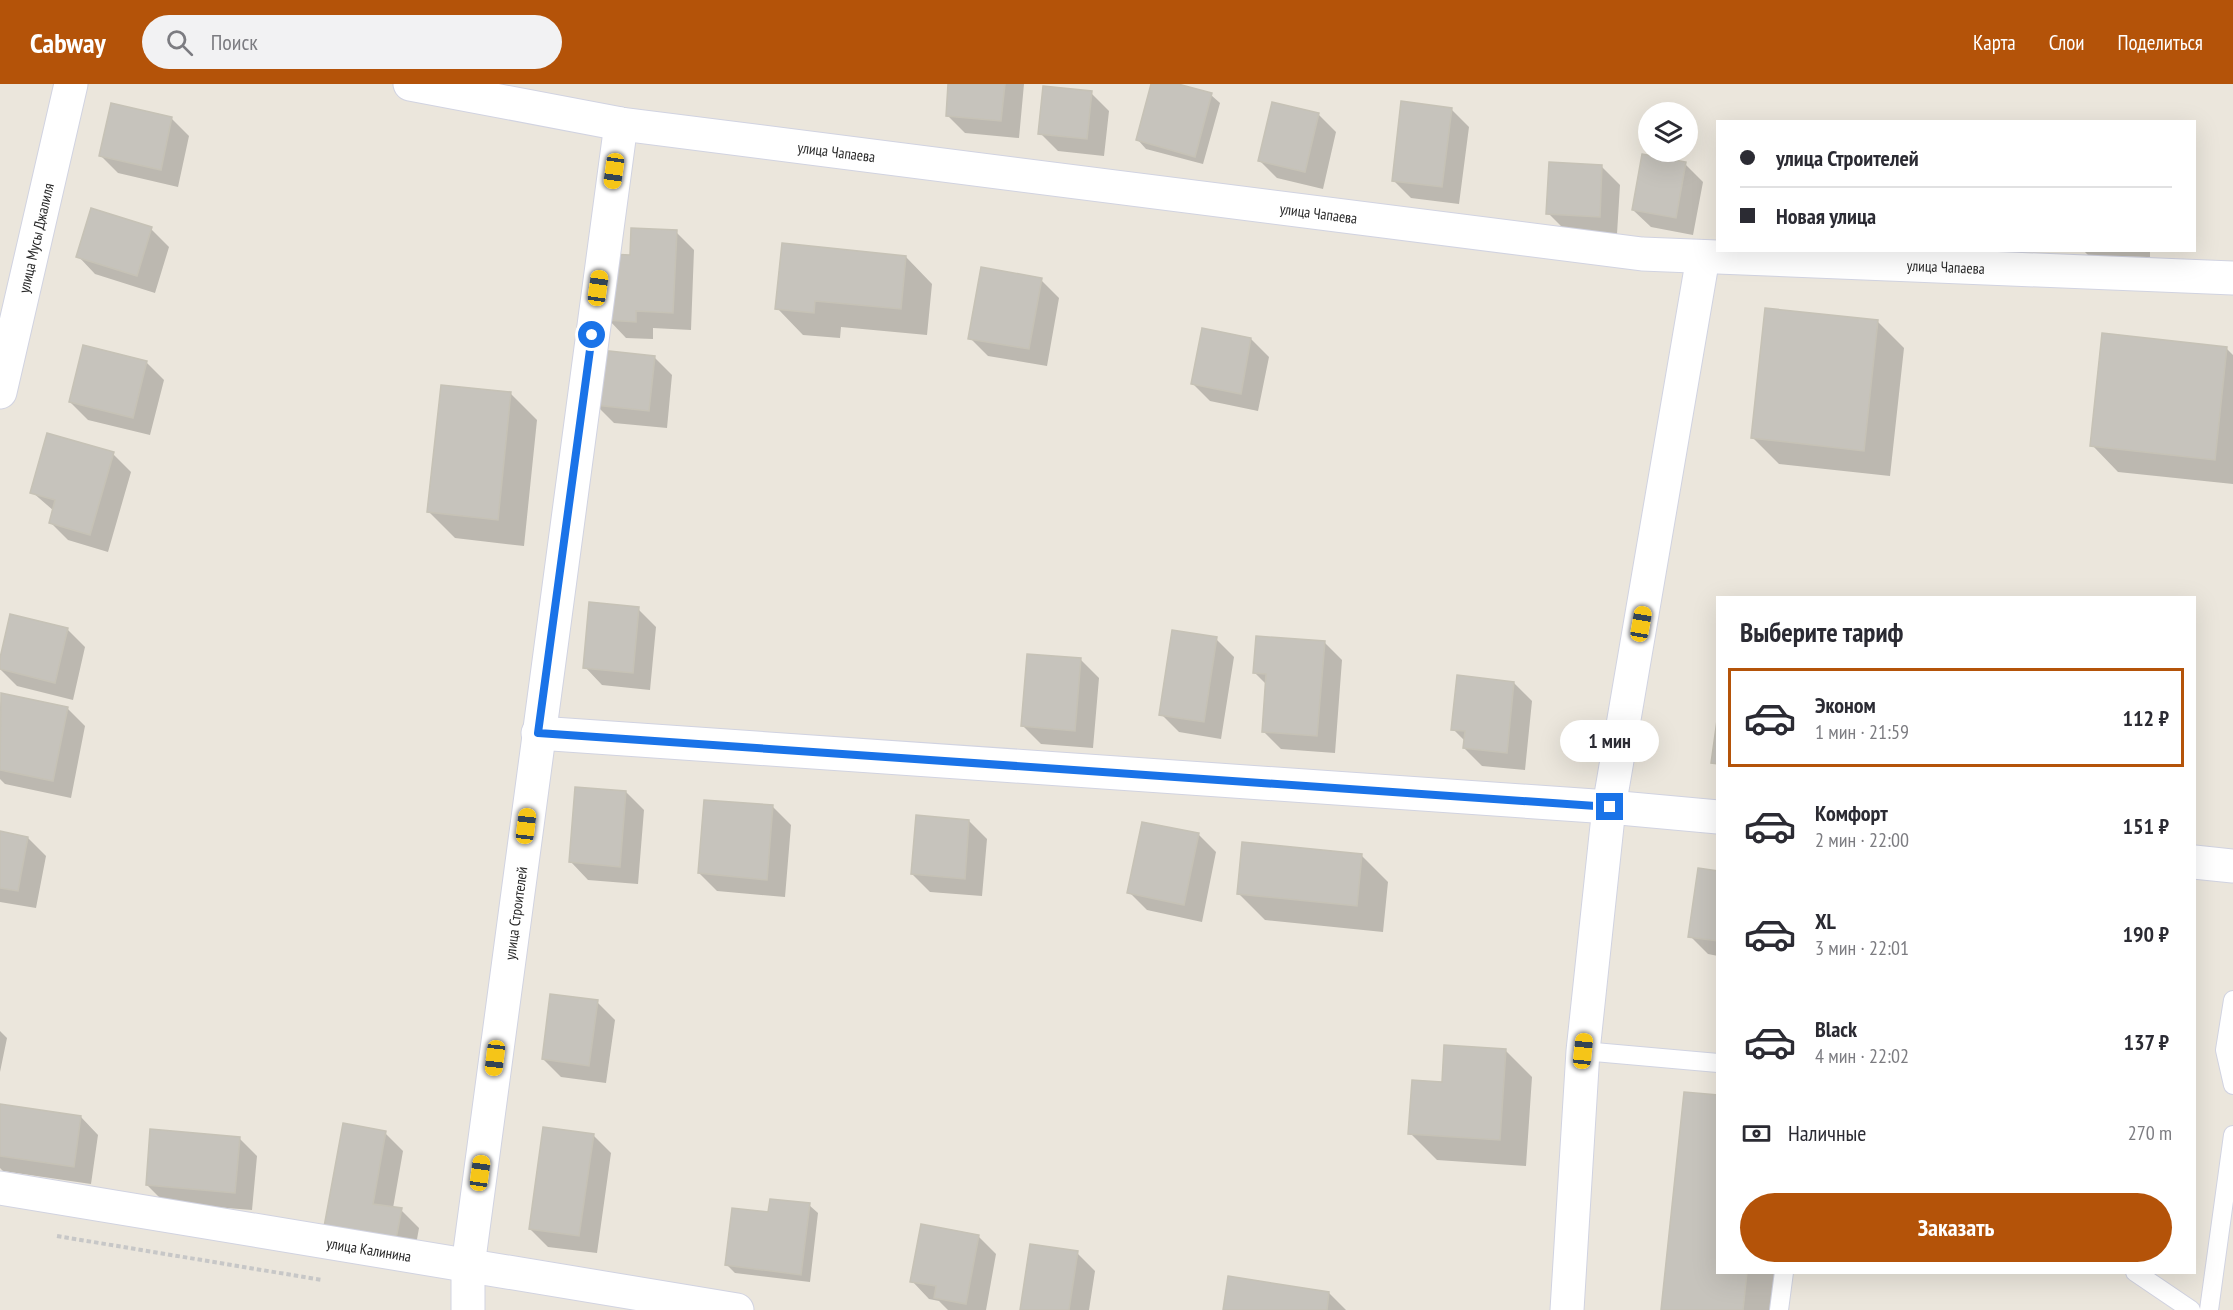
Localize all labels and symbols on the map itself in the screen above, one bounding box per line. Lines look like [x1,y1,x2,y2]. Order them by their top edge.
street label: улица Чапаева [797,137,876,166]
car [603,152,625,190]
street label: улица Мусы Джалиля [14,181,57,295]
street label: улица Чапаева [1279,198,1359,227]
street label: улица Чапаева [1906,255,1985,277]
car [587,269,609,307]
route start [578,321,605,348]
car [1629,605,1653,643]
callout: 1 мин [1560,720,1660,762]
route end [1596,793,1623,820]
car [515,807,537,845]
street label: улица Строителей [500,865,531,961]
car [1572,1032,1594,1070]
car [484,1039,506,1077]
car [469,1154,491,1192]
street label: улица Калинина [325,1233,413,1265]

